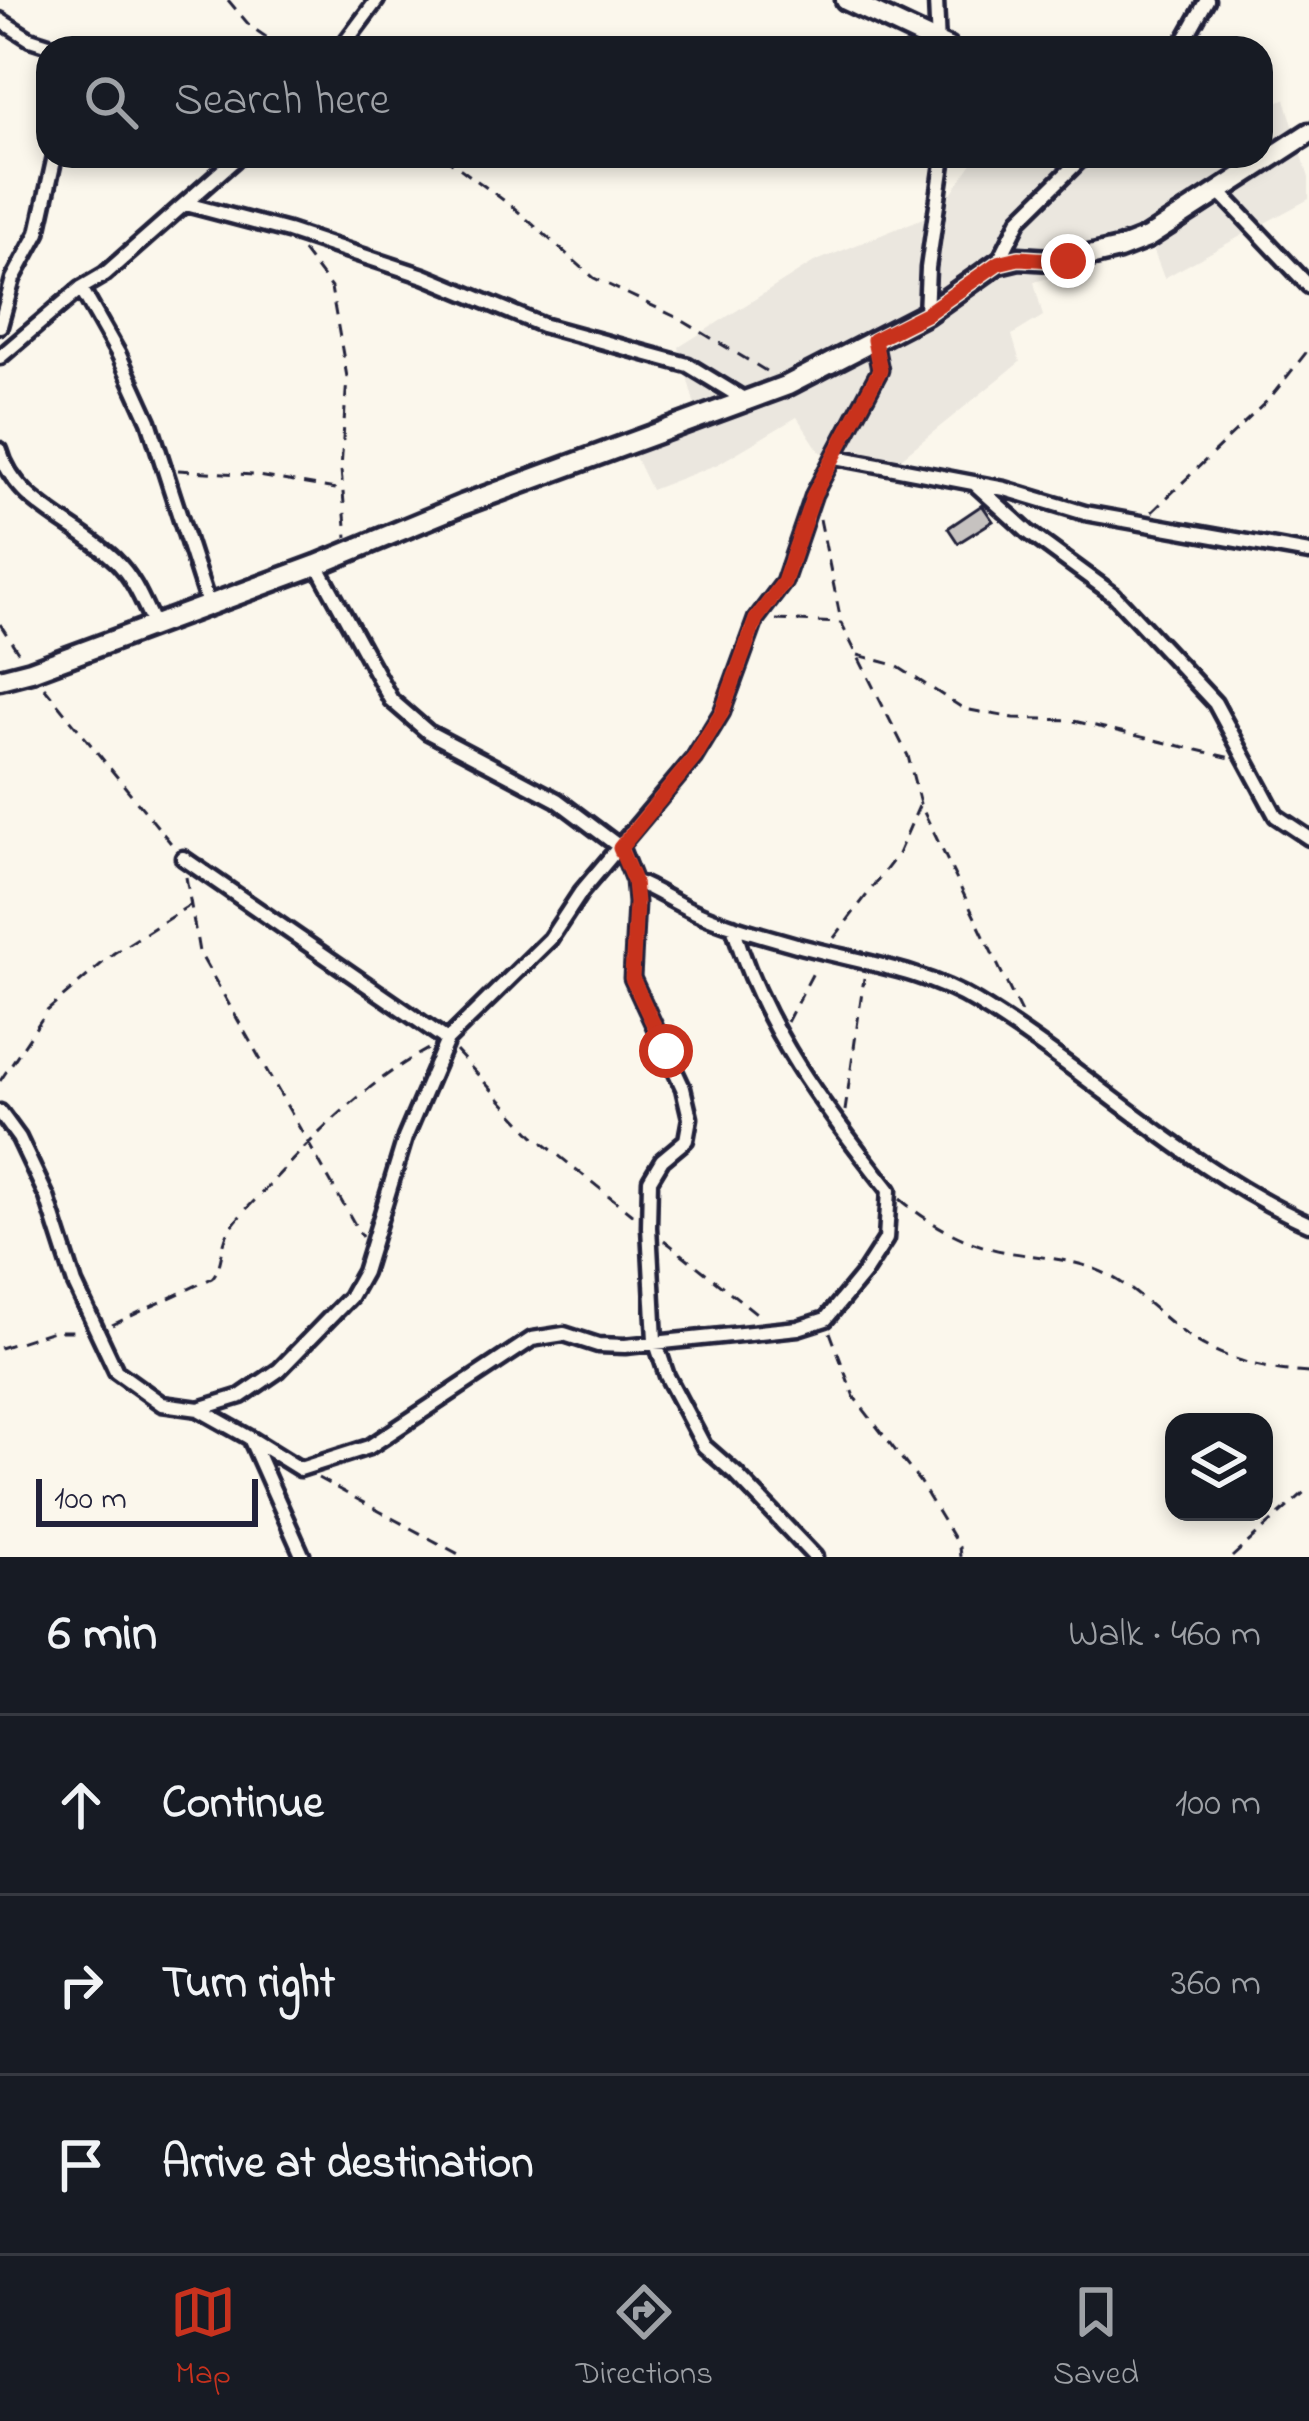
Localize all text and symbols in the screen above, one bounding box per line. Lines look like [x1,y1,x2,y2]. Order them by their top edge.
search box [36,36,1273,168]
icon: search [78,69,144,135]
text: Search here [174,69,390,135]
route end [1041,234,1095,288]
route start [639,1024,693,1078]
map controls [1165,1413,1273,1521]
button: layers [1165,1413,1273,1521]
scale bar [36,1473,258,1526]
text: 100 m [54,1476,127,1524]
text: 6 min [48,1598,157,1673]
text: Walk · 460 m [1068,1607,1261,1664]
icon: ahead [48,1772,114,1838]
text: Continue [162,1772,323,1838]
text: 100 m [1175,1776,1261,1833]
icon: right [48,1952,114,2018]
text: Turn right [162,1952,335,2018]
text: 360 m [1171,1956,1261,2013]
icon: arrive [48,2132,114,2198]
text: Arrive at destination [162,2132,533,2198]
tab: Map [170,2279,236,2399]
tab: Directions [576,2279,713,2399]
tab: Saved [1053,2279,1139,2399]

